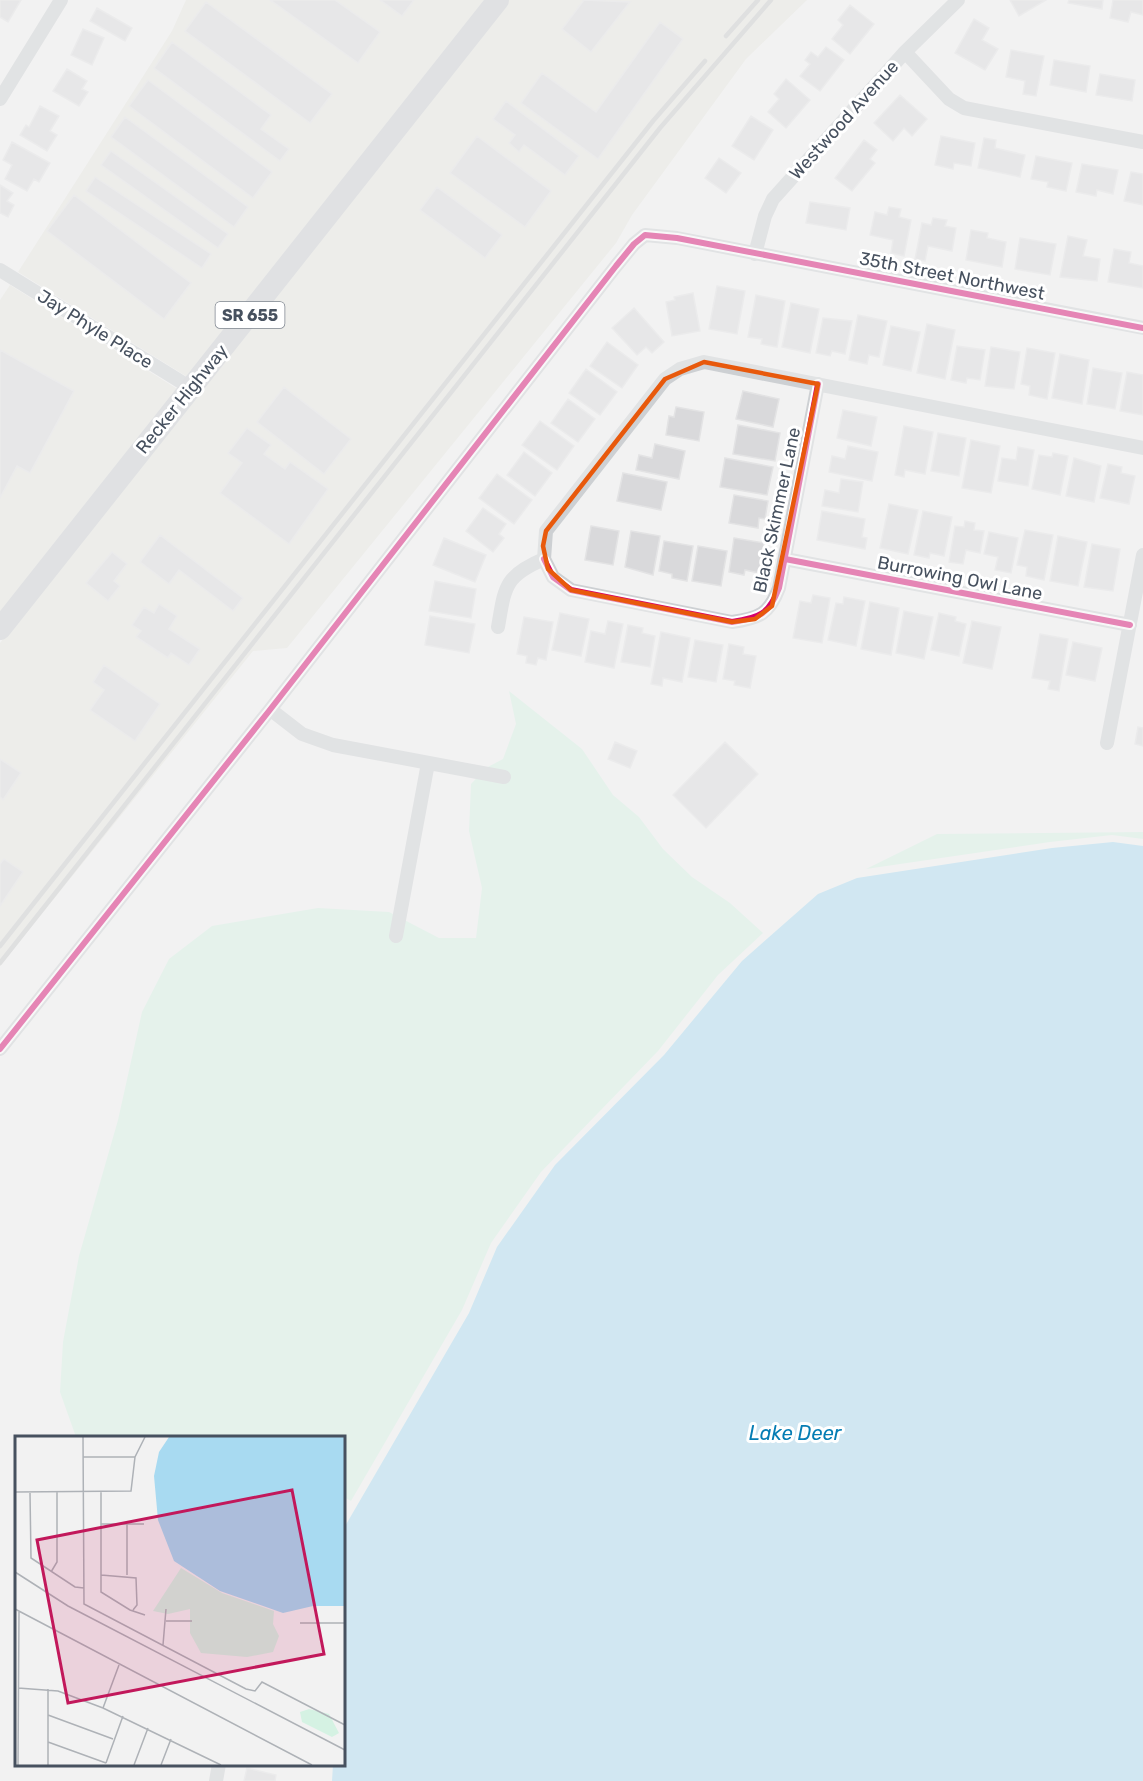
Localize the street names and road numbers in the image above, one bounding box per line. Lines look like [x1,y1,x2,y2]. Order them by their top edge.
street label: Westwood Avenue [785,56,903,184]
street label: 35th Street Northwest [857,247,1047,305]
street label: Jay Phyle Place [33,285,157,373]
road number: SR 655 [216,302,284,328]
street label: Recker Highway [131,340,233,458]
street label: Black Skimmer Lane [749,425,805,595]
street label: Burrowing Owl Lane [876,551,1044,605]

